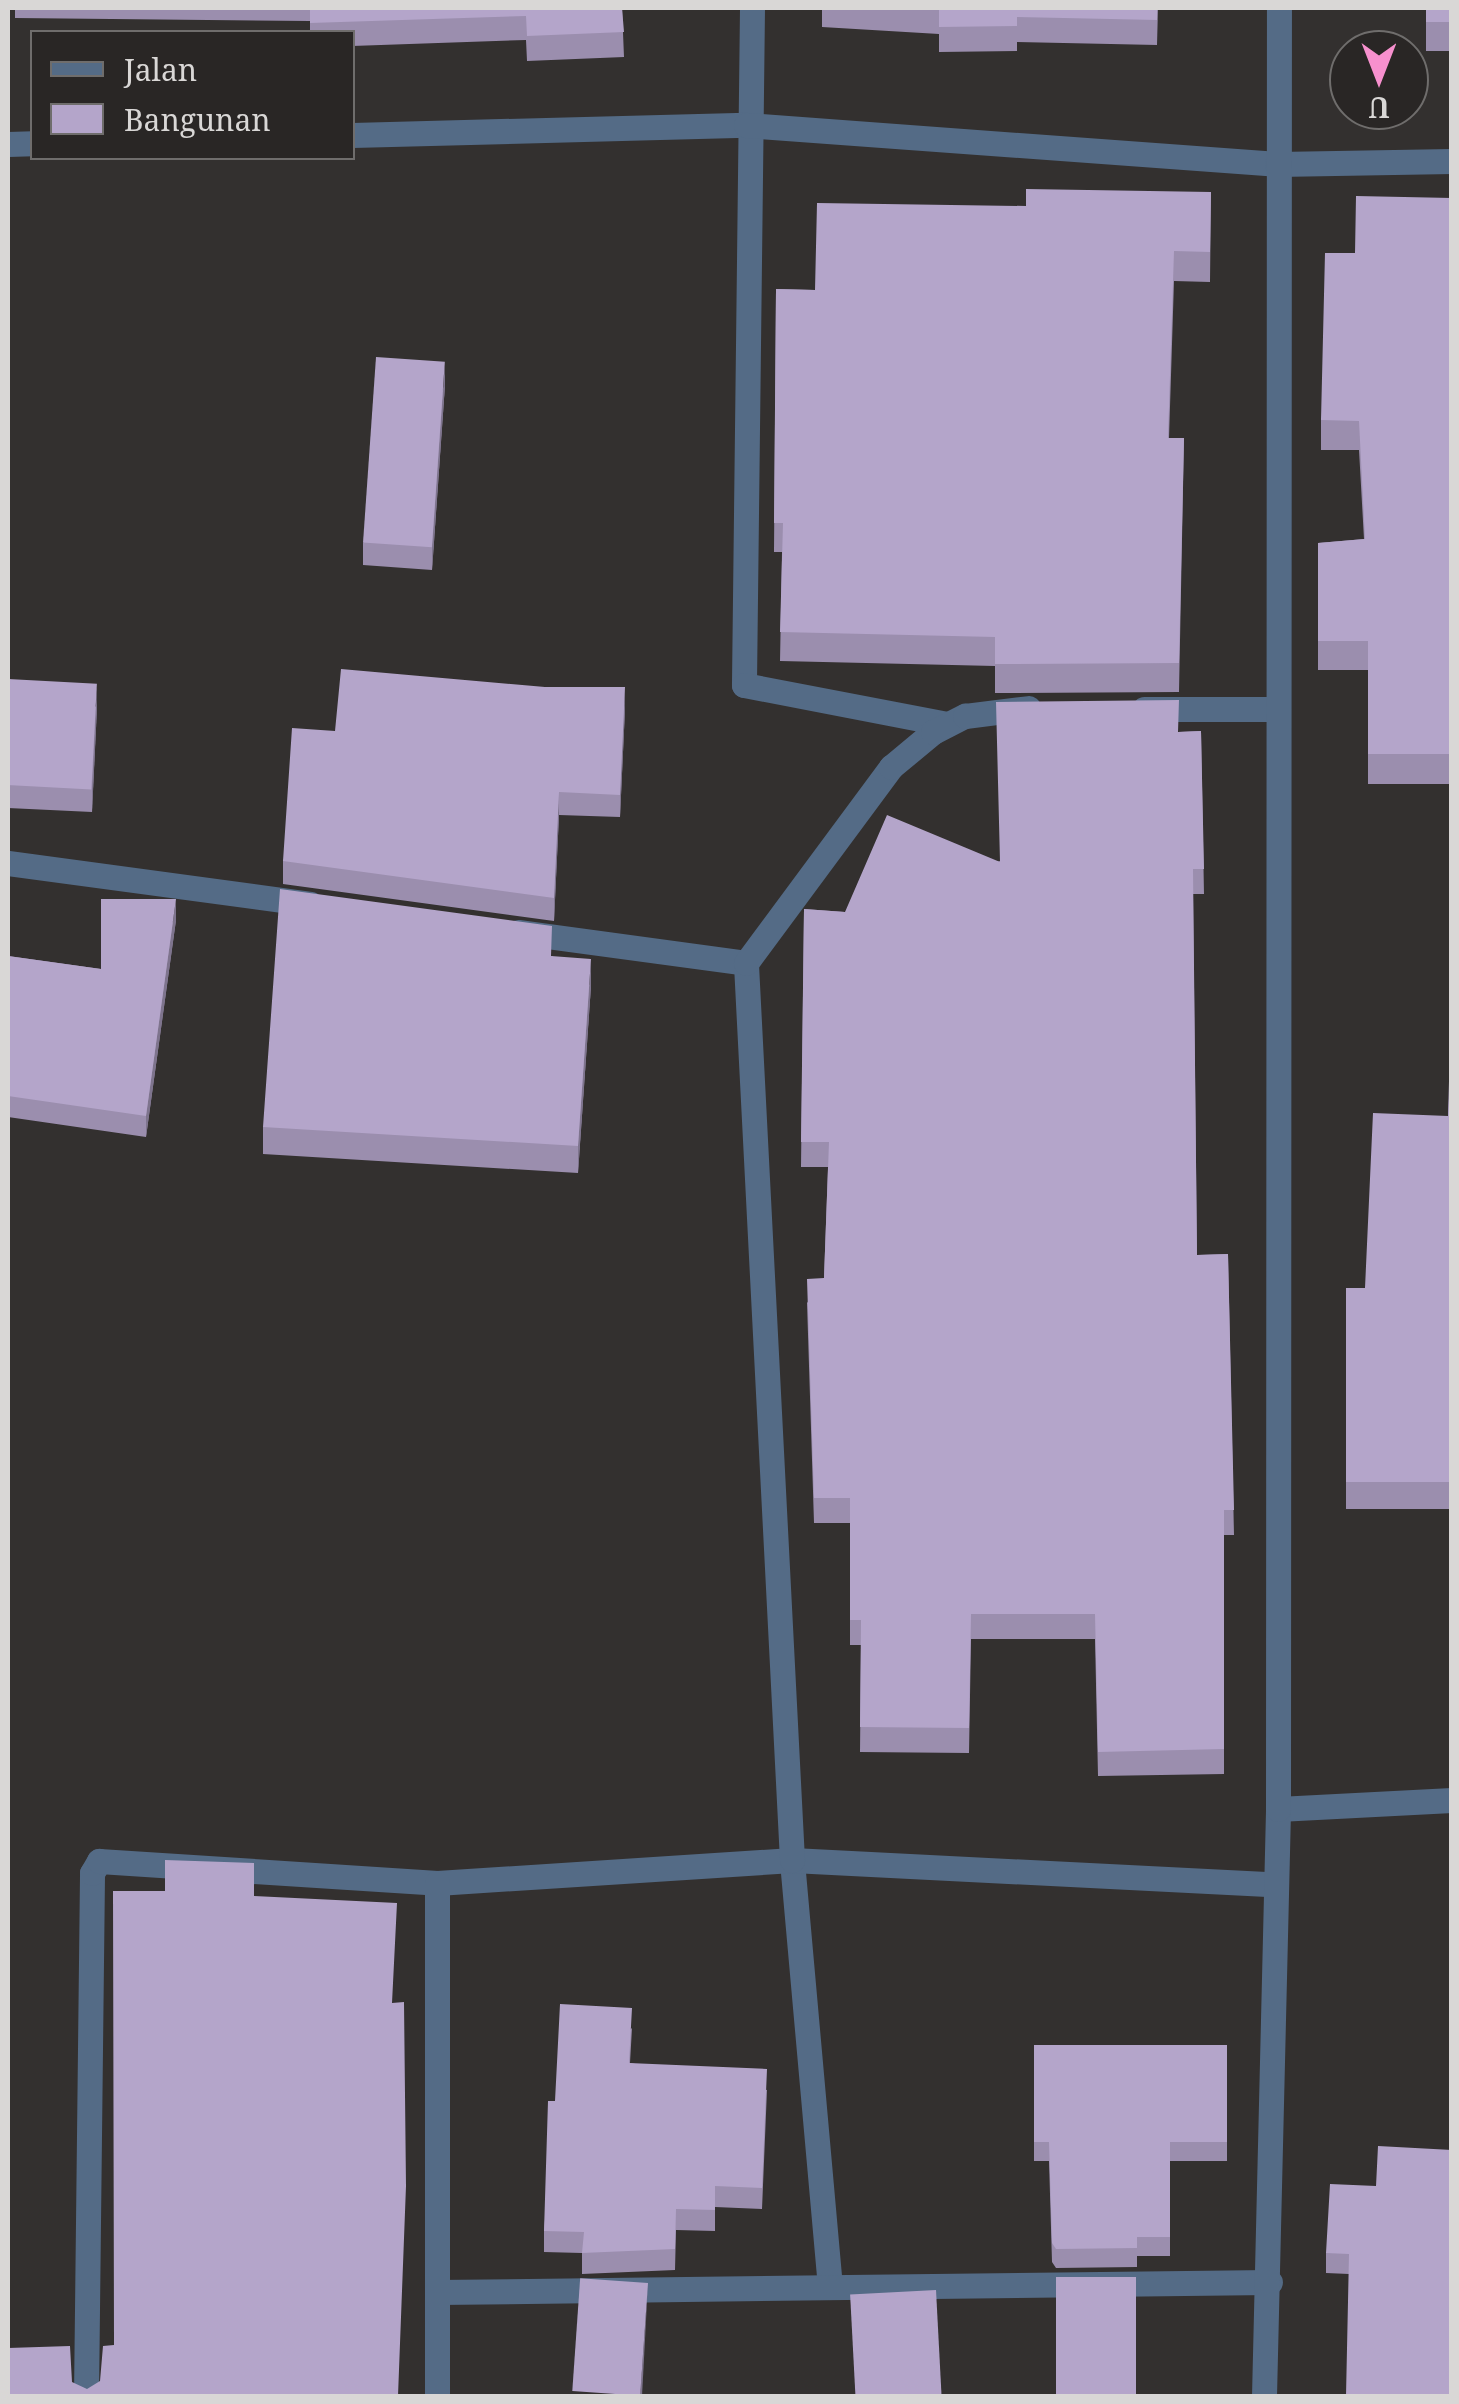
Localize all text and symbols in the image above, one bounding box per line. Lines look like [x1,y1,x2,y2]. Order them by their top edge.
legend [30,30,355,160]
north arrow [1329,30,1429,130]
text: Jalan [124,49,197,90]
text: U [1369,89,1389,127]
text: Bangunan [124,99,271,140]

